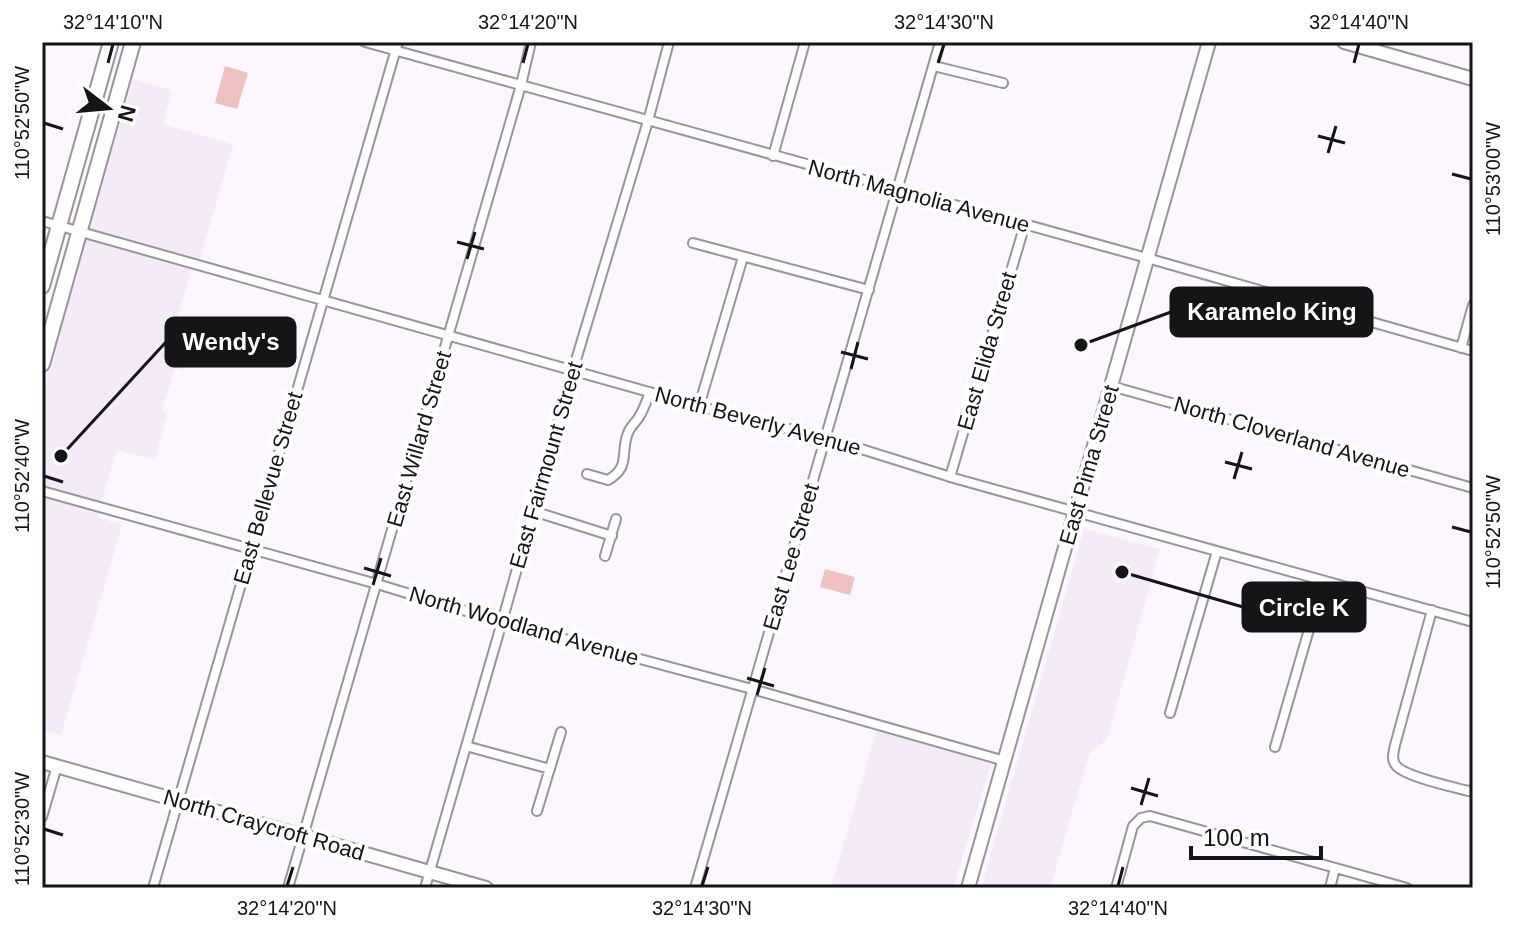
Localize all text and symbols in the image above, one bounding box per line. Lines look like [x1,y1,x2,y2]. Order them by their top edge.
text: 32°14'10"N [63,11,163,33]
text: 32°14'20"N [478,11,578,33]
text: 32°14'30"N [894,11,994,33]
text: 32°14'40"N [1309,11,1409,33]
text: 110°52'50"W [11,66,33,180]
north arrow [68,68,148,148]
text: N [113,102,141,124]
text: 110°53'00"W [1482,122,1504,236]
street label: North Magnolia Avenue [805,154,1033,238]
street label: East Elida Street [952,269,1022,433]
callout: Karamelo King [1171,288,1372,336]
text: Karamelo King [1187,298,1357,325]
callout: Wendy's [166,318,295,366]
text: Wendy's [182,328,280,355]
street label: East Willard Street [382,348,456,530]
street label: East Fairmount Street [504,359,588,571]
street label: North Beverly Avenue [652,381,864,461]
street label: East Pima Street [1054,382,1124,548]
street label: East Bellevue Street [229,389,307,587]
street label: North Cloverland Avenue [1171,391,1413,483]
text: 110°52'40"W [11,419,33,533]
text: 110°52'50"W [1482,475,1504,589]
street label: East Lee Street [758,481,824,633]
street label: North Woodland Avenue [406,581,642,671]
callout: Circle K [1243,583,1365,631]
text: Circle K [1259,594,1350,621]
text: 110°52'30"W [11,772,33,886]
street label: North Craycroft Road [161,784,367,866]
scale bar [1191,810,1321,860]
text: 100 m [1203,824,1270,851]
text: 32°14'20"N [237,897,337,919]
text: 32°14'30"N [652,897,752,919]
text: 32°14'40"N [1068,897,1168,919]

